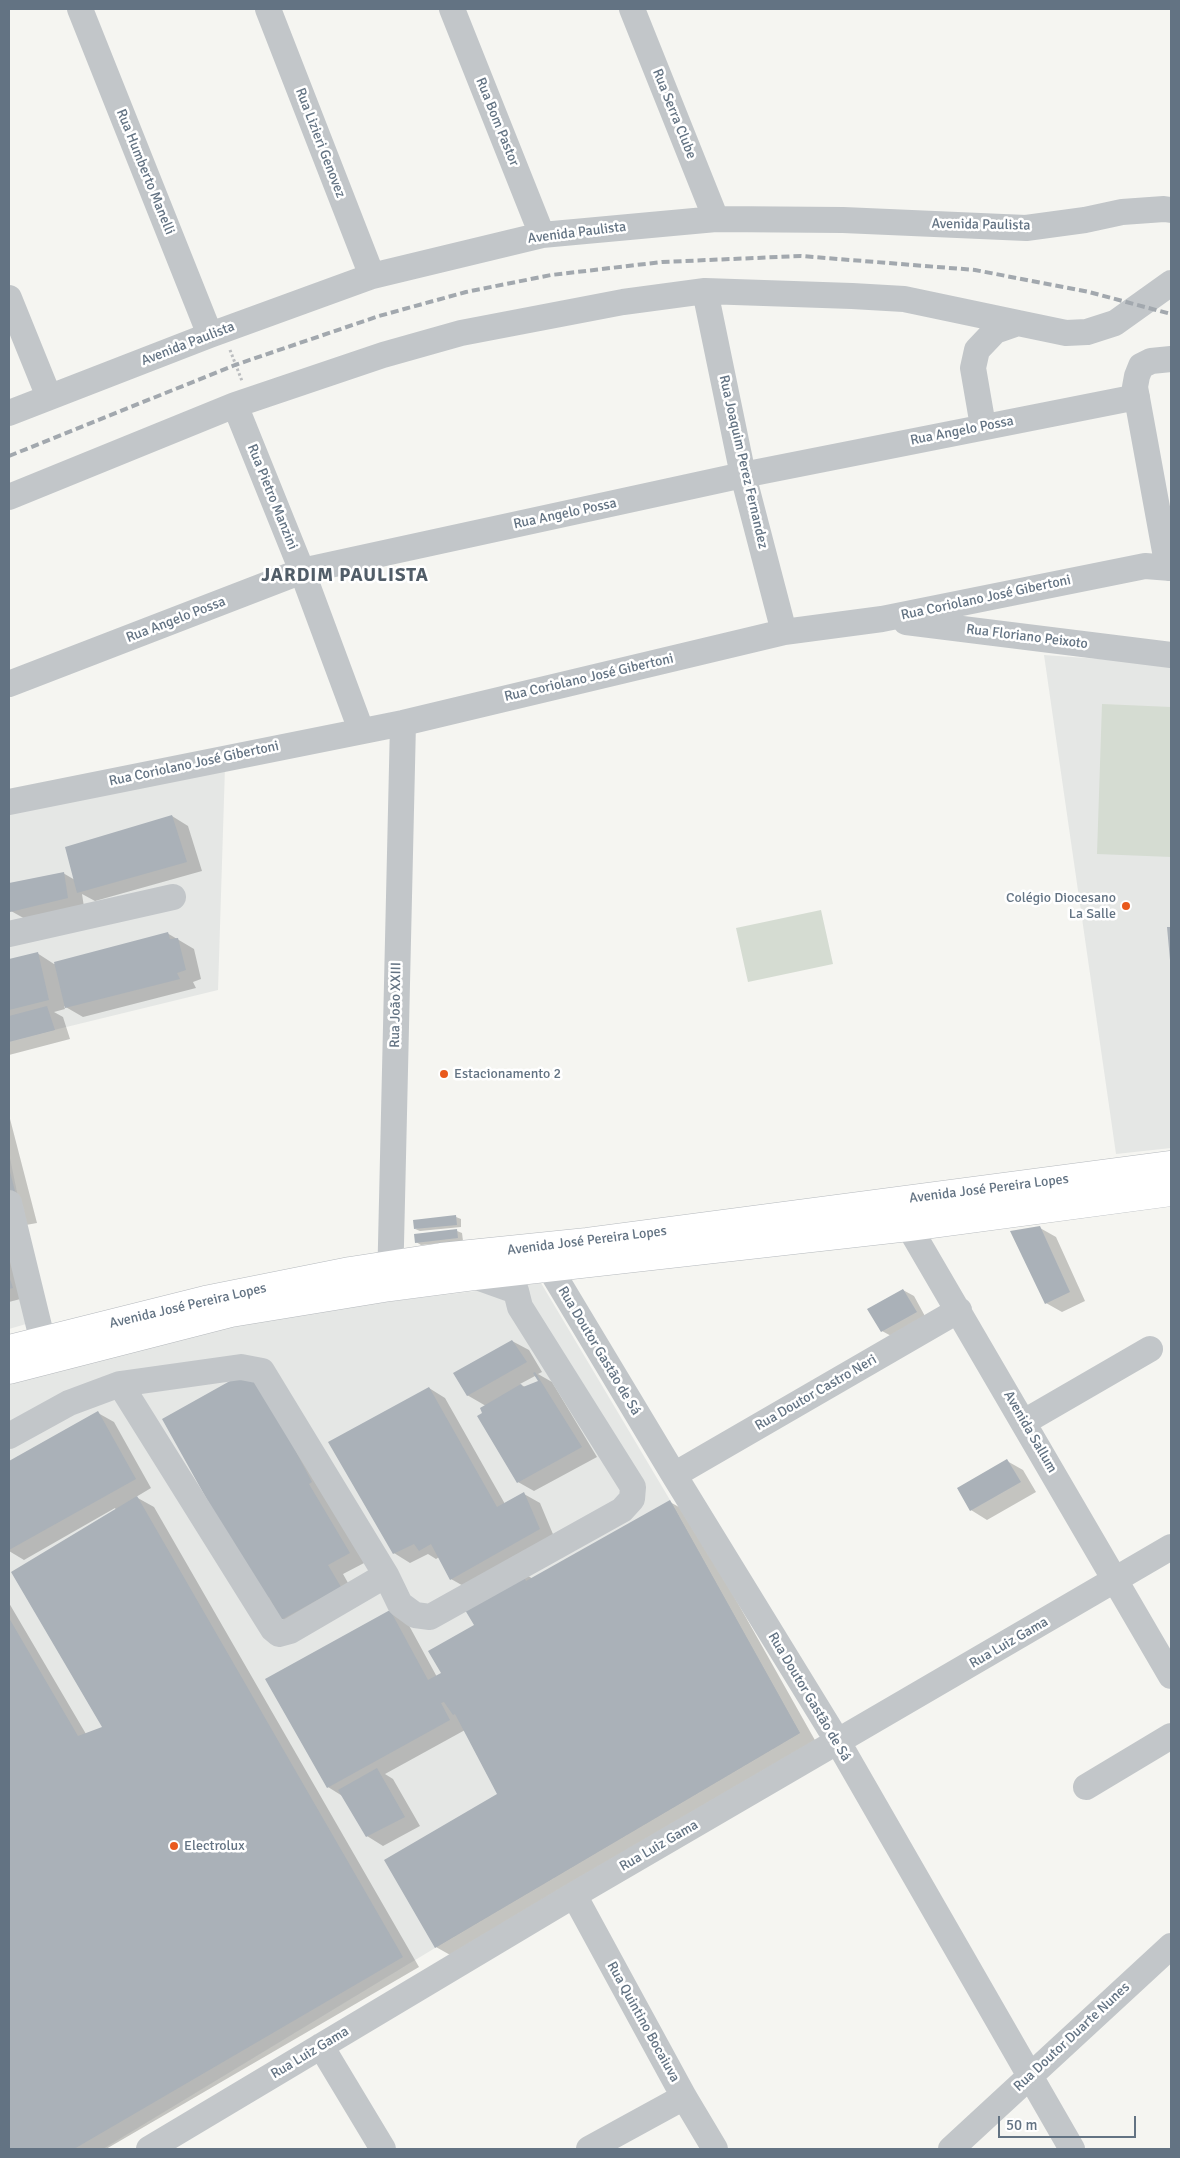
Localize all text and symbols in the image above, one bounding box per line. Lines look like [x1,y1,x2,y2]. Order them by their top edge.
street label: Rua Serra Clube [648,67,700,161]
street label: Rua Bom Pastor [472,75,522,169]
street label: Rua Lizieri Genovez [291,86,349,200]
street label: Rua Humberto Manelli [112,107,178,237]
street label: Avenida Paulista [931,216,1031,234]
street label: Avenida Paulista [527,219,627,247]
street label: Avenida Paulista [139,318,237,370]
street label: Rua Joaquim Perez Fernandez [715,374,771,550]
street label: Rua Angelo Possa [909,413,1015,449]
street label: Rua Pietro Manzini [243,442,301,552]
street label: Rua Angelo Possa [512,495,618,533]
district label: JARDIM PAULISTA [259,565,431,587]
street label: Rua Coriolano José Gibertoni [900,572,1072,624]
street label: Rua Angelo Possa [124,593,228,647]
street label: Rua Floriano Peixoto [965,621,1089,653]
street label: Rua Coriolano José Gibertoni [503,650,675,706]
street label: Rua Coriolano José Gibertoni [108,738,280,790]
place label: Colégio Diocesano La Salle [1006,890,1116,922]
marker: Colégio Diocesano La Salle [1120,900,1132,912]
street label: Rua João XXIII [387,962,405,1048]
place label: Estacionamento 2 [454,1066,561,1082]
marker: Estacionamento 2 [438,1068,450,1080]
street label: Avenida José Pereira Lopes [908,1171,1070,1207]
street label: Avenida José Pereira Lopes [506,1223,668,1259]
street label: Avenida José Pereira Lopes [108,1280,268,1332]
street label: Rua Doutor Gastão de Sá [554,1284,644,1418]
street label: Rua Doutor Castro Neri [752,1351,880,1435]
street label: Avenida Sallum [1000,1388,1060,1476]
street label: Rua Luiz Gama [967,1614,1051,1672]
street label: Rua Doutor Gastão de Sá [764,1630,854,1764]
street label: Rua Luiz Gama [617,1817,701,1875]
place label: Electrolux [184,1838,245,1854]
marker: Electrolux [168,1840,180,1852]
street label: Rua Quintino Bocaiuva [603,1959,683,2085]
street label: Rua Doutor Duarte Nunes [1011,1979,1133,2095]
street label: Rua Luiz Gama [268,2023,352,2083]
scale bar [1000,2106,1138,2138]
text: 50 m [1006,2116,1037,2134]

